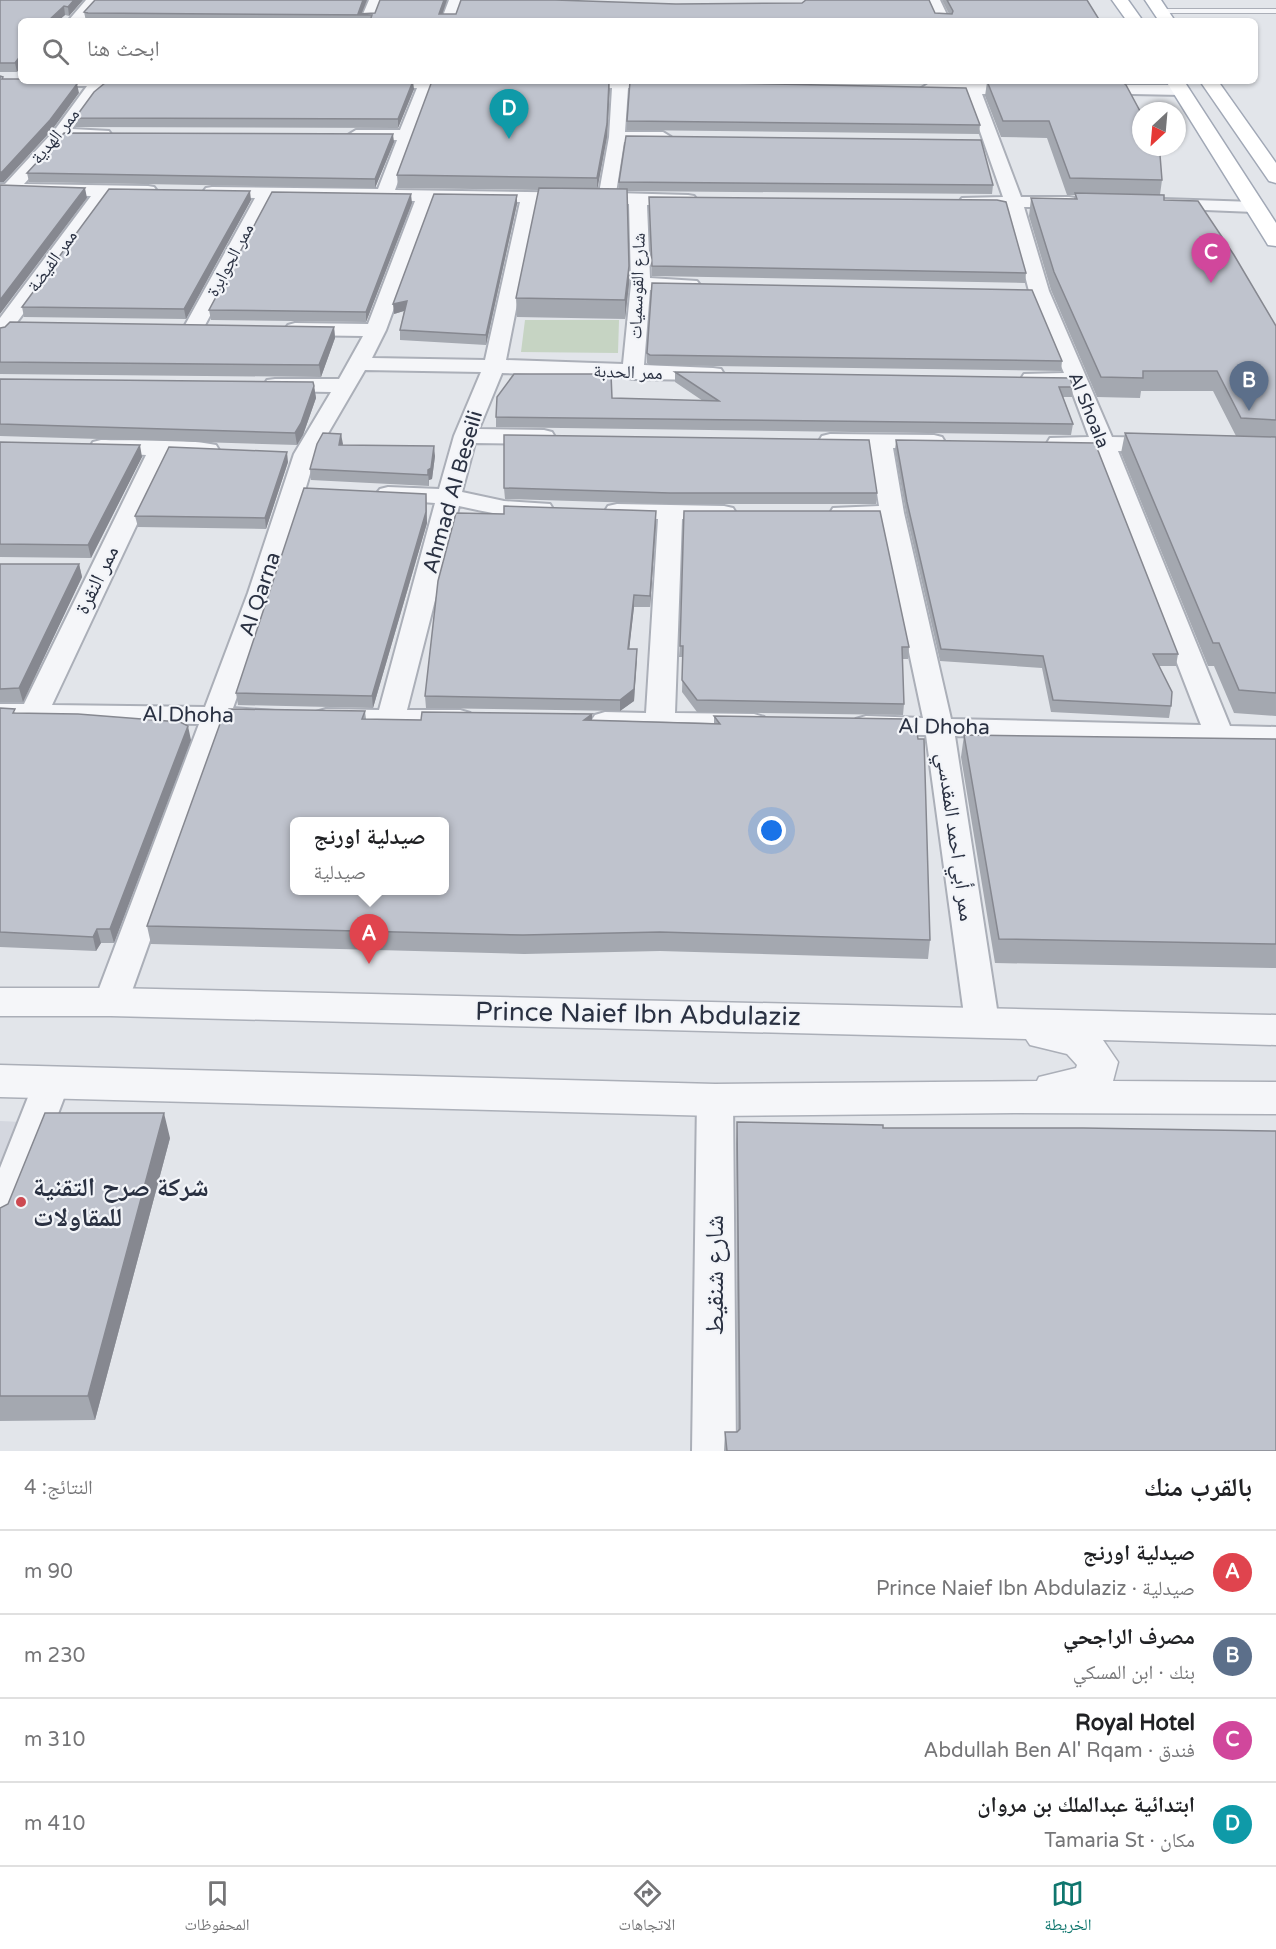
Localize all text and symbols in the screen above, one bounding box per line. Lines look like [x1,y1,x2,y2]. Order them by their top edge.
search box [18,18,1258,84]
icon: search [39,35,72,68]
text: ابحث هنا [87,36,160,62]
pin: D [490,90,528,139]
north arrow [1132,102,1186,156]
street label: ممر الهدية [26,104,84,168]
street label: ممر الجوابرة [202,220,258,300]
street label: ممر الفيضة [22,226,82,296]
street label: شارع القوسميات [624,232,650,340]
pin: C [1192,234,1230,283]
street label: ممر الحدبة [593,360,663,384]
pin: B [1230,362,1268,411]
street label: Al Shoala [1064,369,1114,451]
street label: Ahmad Al Beseili [418,408,488,576]
street label: ممر النقرة [70,542,124,618]
street label: Al Qarna [234,549,286,639]
street label: Al Dhoha [142,702,234,728]
street label: Al Dhoha [898,714,990,740]
street label: ممر أبي احمد المقدسي [928,751,980,923]
your location [757,816,786,845]
popup [290,817,449,895]
text: صيدلية اورنج [313,824,426,850]
text: صيدلية [313,861,366,885]
pin: A [350,914,388,964]
street label: Prince Naief Ibn Abdulaziz [475,996,801,1032]
place label: شركة صرح التقنية للمقاولات [33,1172,209,1233]
marker: شركة صرح التقنية للمقاولات [14,1195,28,1209]
street label: شارع شنقيط [699,1215,730,1335]
text: بالقرب منك [1144,1472,1252,1503]
text: النتائج: 4 [24,1476,93,1500]
text: صيدلية اورنج [1083,1540,1195,1566]
text: 90 m [24,1560,73,1584]
text: A [1225,1560,1240,1584]
text: صيدلية · Prince Naief Ibn Abdulaziz [876,1577,1195,1601]
text: مصرف الراجحي [1063,1624,1195,1650]
text: 230 m [24,1644,85,1668]
text: B [1226,1644,1239,1668]
text: بنك · ابن المسكي [1073,1661,1195,1685]
text: Royal Hotel [1075,1710,1195,1736]
text: 310 m [24,1728,85,1752]
text: C [1226,1728,1239,1752]
text: فندق · Abdullah Ben Al' Rqam [924,1739,1195,1763]
text: ابتدائية عبدالملك بن مروان [977,1792,1195,1818]
text: 410 m [24,1812,85,1836]
text: D [1225,1812,1240,1836]
text: مكان · Tamaria St [1044,1829,1195,1853]
tab: المحفوظات [185,1877,250,1940]
tab: الاتجاهات [619,1877,675,1940]
tab: الخريطة [1044,1877,1092,1940]

